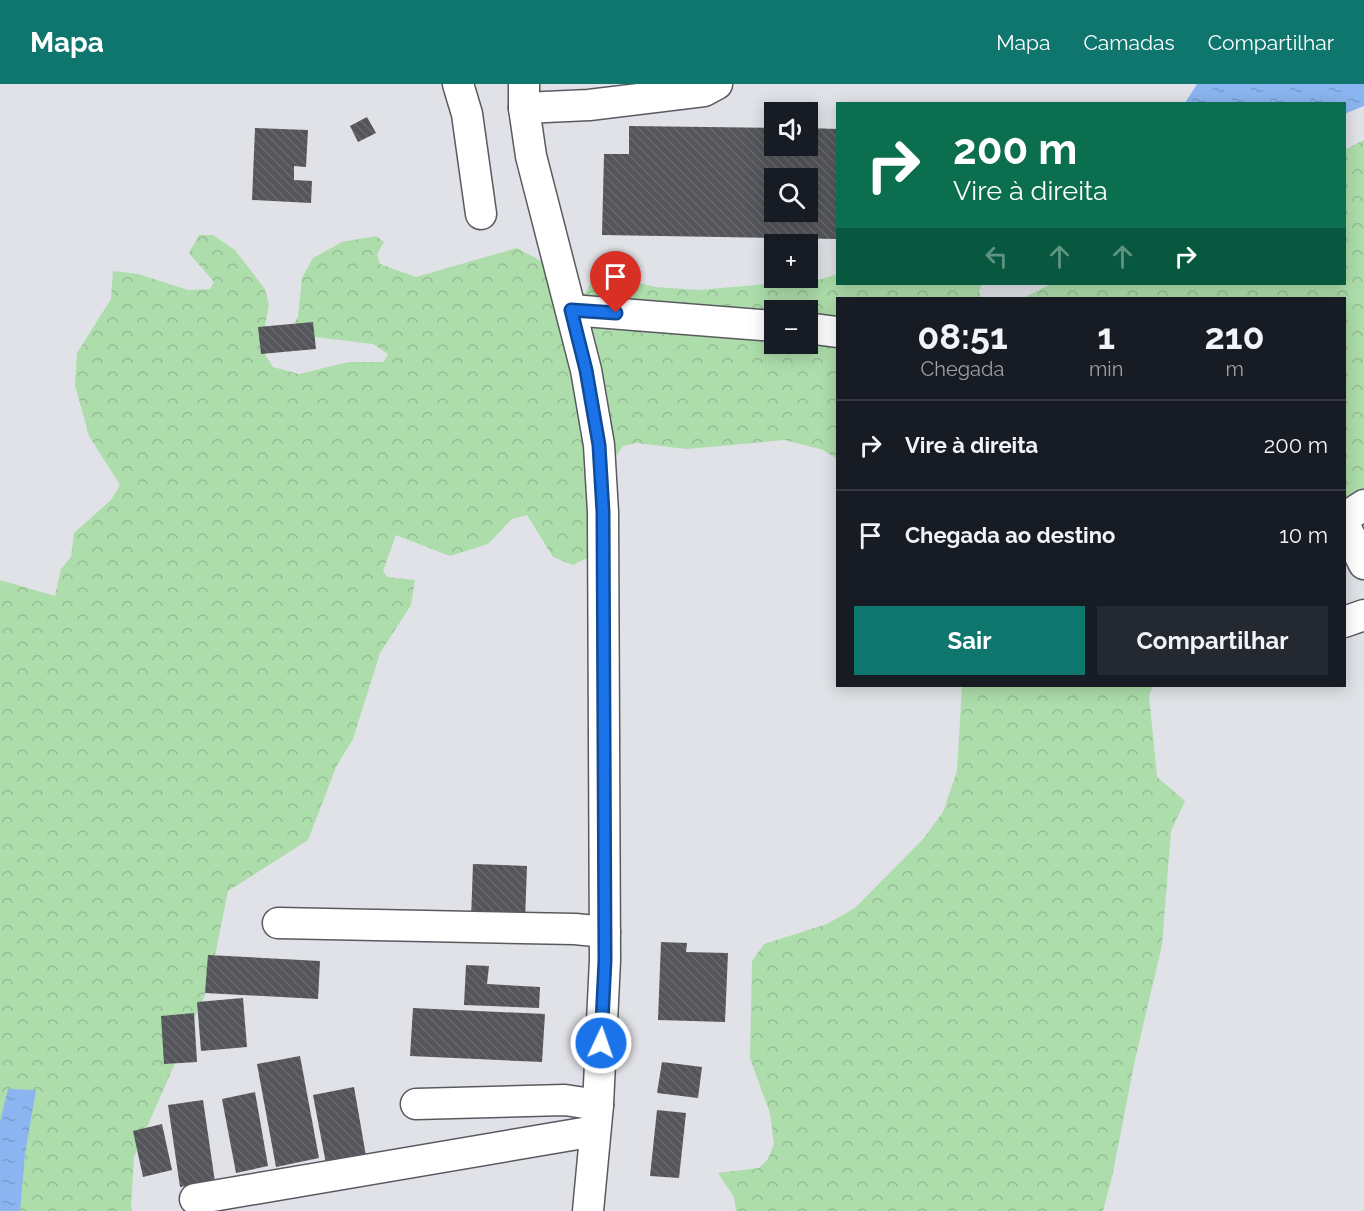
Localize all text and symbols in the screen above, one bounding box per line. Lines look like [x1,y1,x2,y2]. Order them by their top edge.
text: Mapa [30,26,104,59]
text: Mapa [996,30,1050,55]
text: Camadas [1083,30,1175,55]
text: Compartilhar [1208,30,1334,55]
map controls [764,102,818,354]
button: sound [764,102,818,156]
text: 200 m [953,125,1077,174]
icon: right [854,126,932,204]
button: search [764,168,818,222]
text: Vire à direita [953,175,1108,206]
button: + [764,234,818,288]
icon: left [980,240,1013,273]
icon: ahead [1043,240,1076,273]
icon: ahead [1106,240,1139,273]
icon: right [1169,240,1202,273]
pin [590,251,641,313]
icon: arrive [599,260,632,293]
button: − [764,300,818,354]
text: 08:51 [917,315,1008,357]
text: 1 [1097,315,1115,357]
text: 210 [1205,315,1265,357]
text: Chegada [921,357,1004,381]
text: min [1089,357,1123,381]
text: m [1225,357,1244,381]
icon: right [854,429,887,462]
text: Vire à direita [905,432,1038,458]
text: 200 m [1264,432,1328,458]
icon: arrive [854,519,887,552]
text: Chegada ao destino [905,522,1115,548]
text: 10 m [1279,522,1328,548]
button: Sair [854,606,1085,675]
button: Compartilhar [1097,606,1328,675]
position arrow [569,1011,633,1075]

